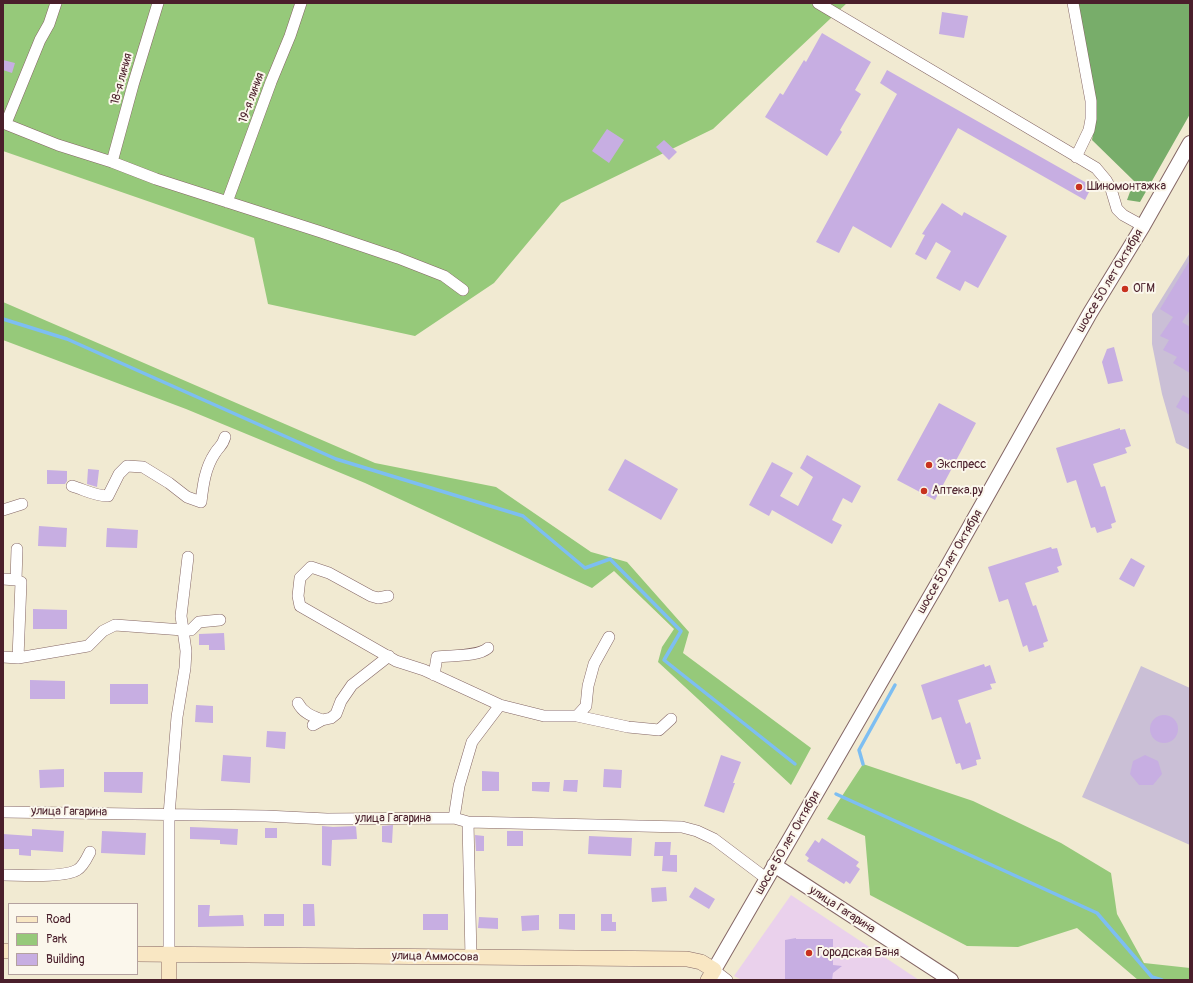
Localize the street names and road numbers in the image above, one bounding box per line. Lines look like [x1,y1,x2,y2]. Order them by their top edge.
street label: 18-я линия [108,52,136,106]
street label: 19-я линия [236,71,268,125]
street label: шоссе 50 лет Октября [1074,227,1146,335]
street label: шоссе 50 лет Октября [914,508,986,616]
street label: шоссе 50 лет Октября [752,789,824,897]
street label: улица Гагарина [31,804,107,820]
street label: улица Гагарина [355,812,431,826]
street label: улица Гагарина [806,883,878,937]
street label: улица Аммосова [392,949,478,965]

